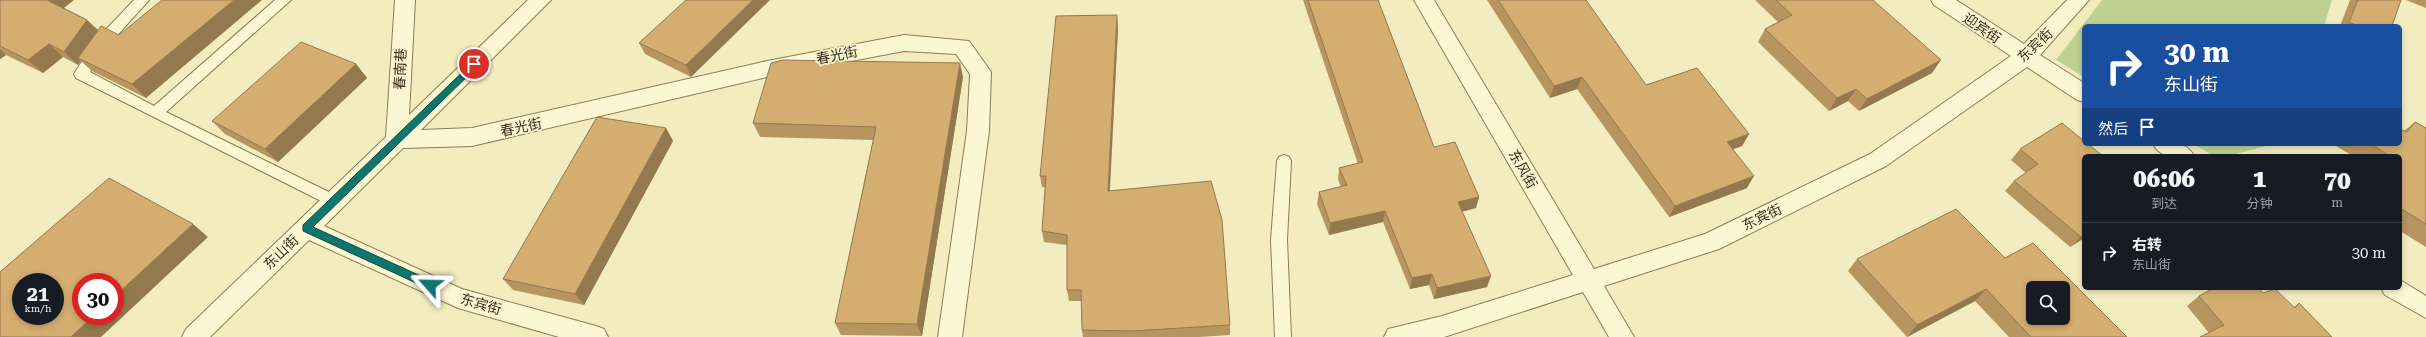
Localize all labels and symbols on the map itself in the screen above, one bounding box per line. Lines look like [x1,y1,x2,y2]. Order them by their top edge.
street label: 迎宾街 [1960,10,2004,46]
street label: 东宾街 [2014,25,2056,65]
street label: 春光街 [815,43,859,67]
pin [457,47,491,81]
street label: 春南巷 [391,48,409,90]
street label: 春光街 [499,115,543,139]
street label: 东风街 [1506,147,1540,191]
street label: 东宾街 [1740,201,1784,233]
street label: 东山街 [260,232,302,272]
position arrow [409,264,451,306]
speed limit sign: 30 [72,273,124,325]
street label: 东宾街 [459,291,503,317]

